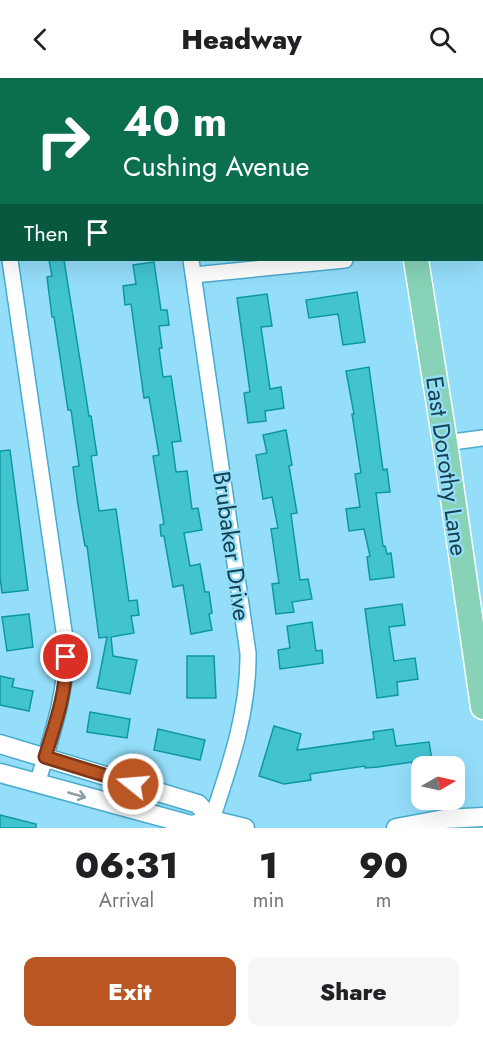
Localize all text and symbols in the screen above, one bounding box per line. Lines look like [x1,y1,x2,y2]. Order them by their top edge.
text: Headway [181,20,302,59]
icon: back [24,23,57,56]
icon: search [426,23,459,56]
text: 40 m [123,91,227,152]
icon: right [24,102,102,180]
text: Cushing Avenue [123,147,310,186]
icon: arrive [81,216,114,249]
text: Then [24,217,69,249]
street label: East Dorothy Lane [417,374,477,558]
street label: Brubaker Drive [204,469,260,623]
pin [40,631,91,682]
icon: arrive [49,640,82,673]
position arrow [101,752,165,816]
north arrow [411,756,465,810]
map controls [411,756,465,810]
one-way arrow [67,790,86,801]
text: 06:31 [75,839,178,891]
text: 1 [259,839,278,891]
text: 90 [359,839,408,891]
text: Arrival [99,886,154,915]
text: min [253,886,284,915]
text: m [376,886,391,915]
button: Exit [24,957,236,1026]
button: Share [248,957,459,1026]

